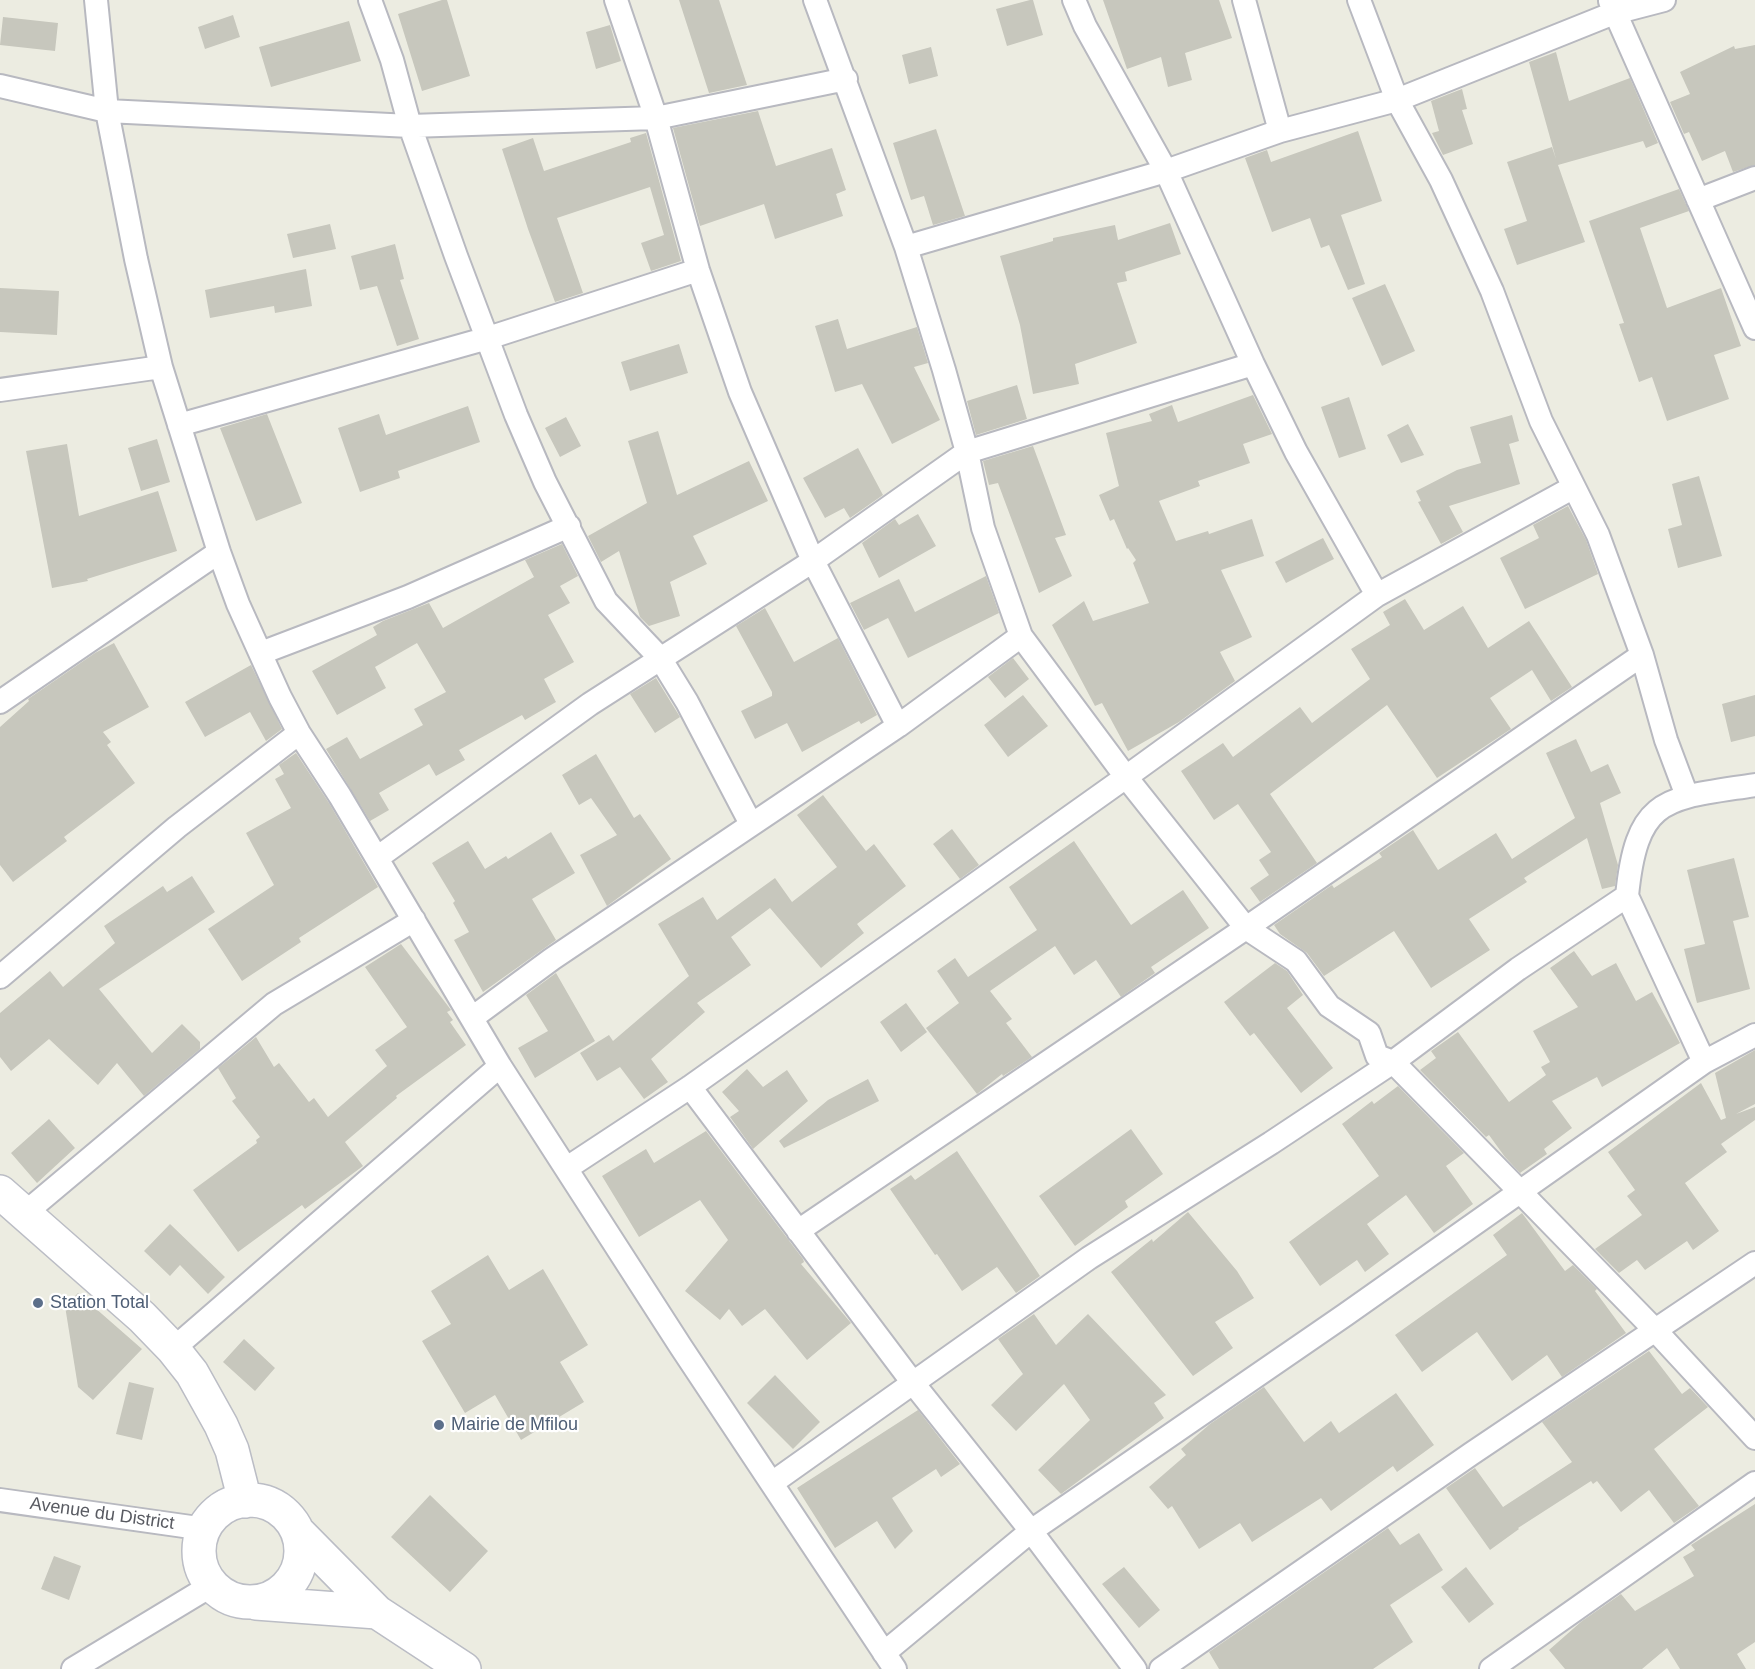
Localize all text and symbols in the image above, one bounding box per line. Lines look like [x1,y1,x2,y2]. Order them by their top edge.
place label: Station Total [50,1292,149,1314]
marker: Station Total [31,1296,45,1310]
place label: Mairie de Mfilou [451,1414,578,1436]
marker: Mairie de Mfilou [432,1418,446,1432]
street label: Avenue du District [28,1493,176,1535]

